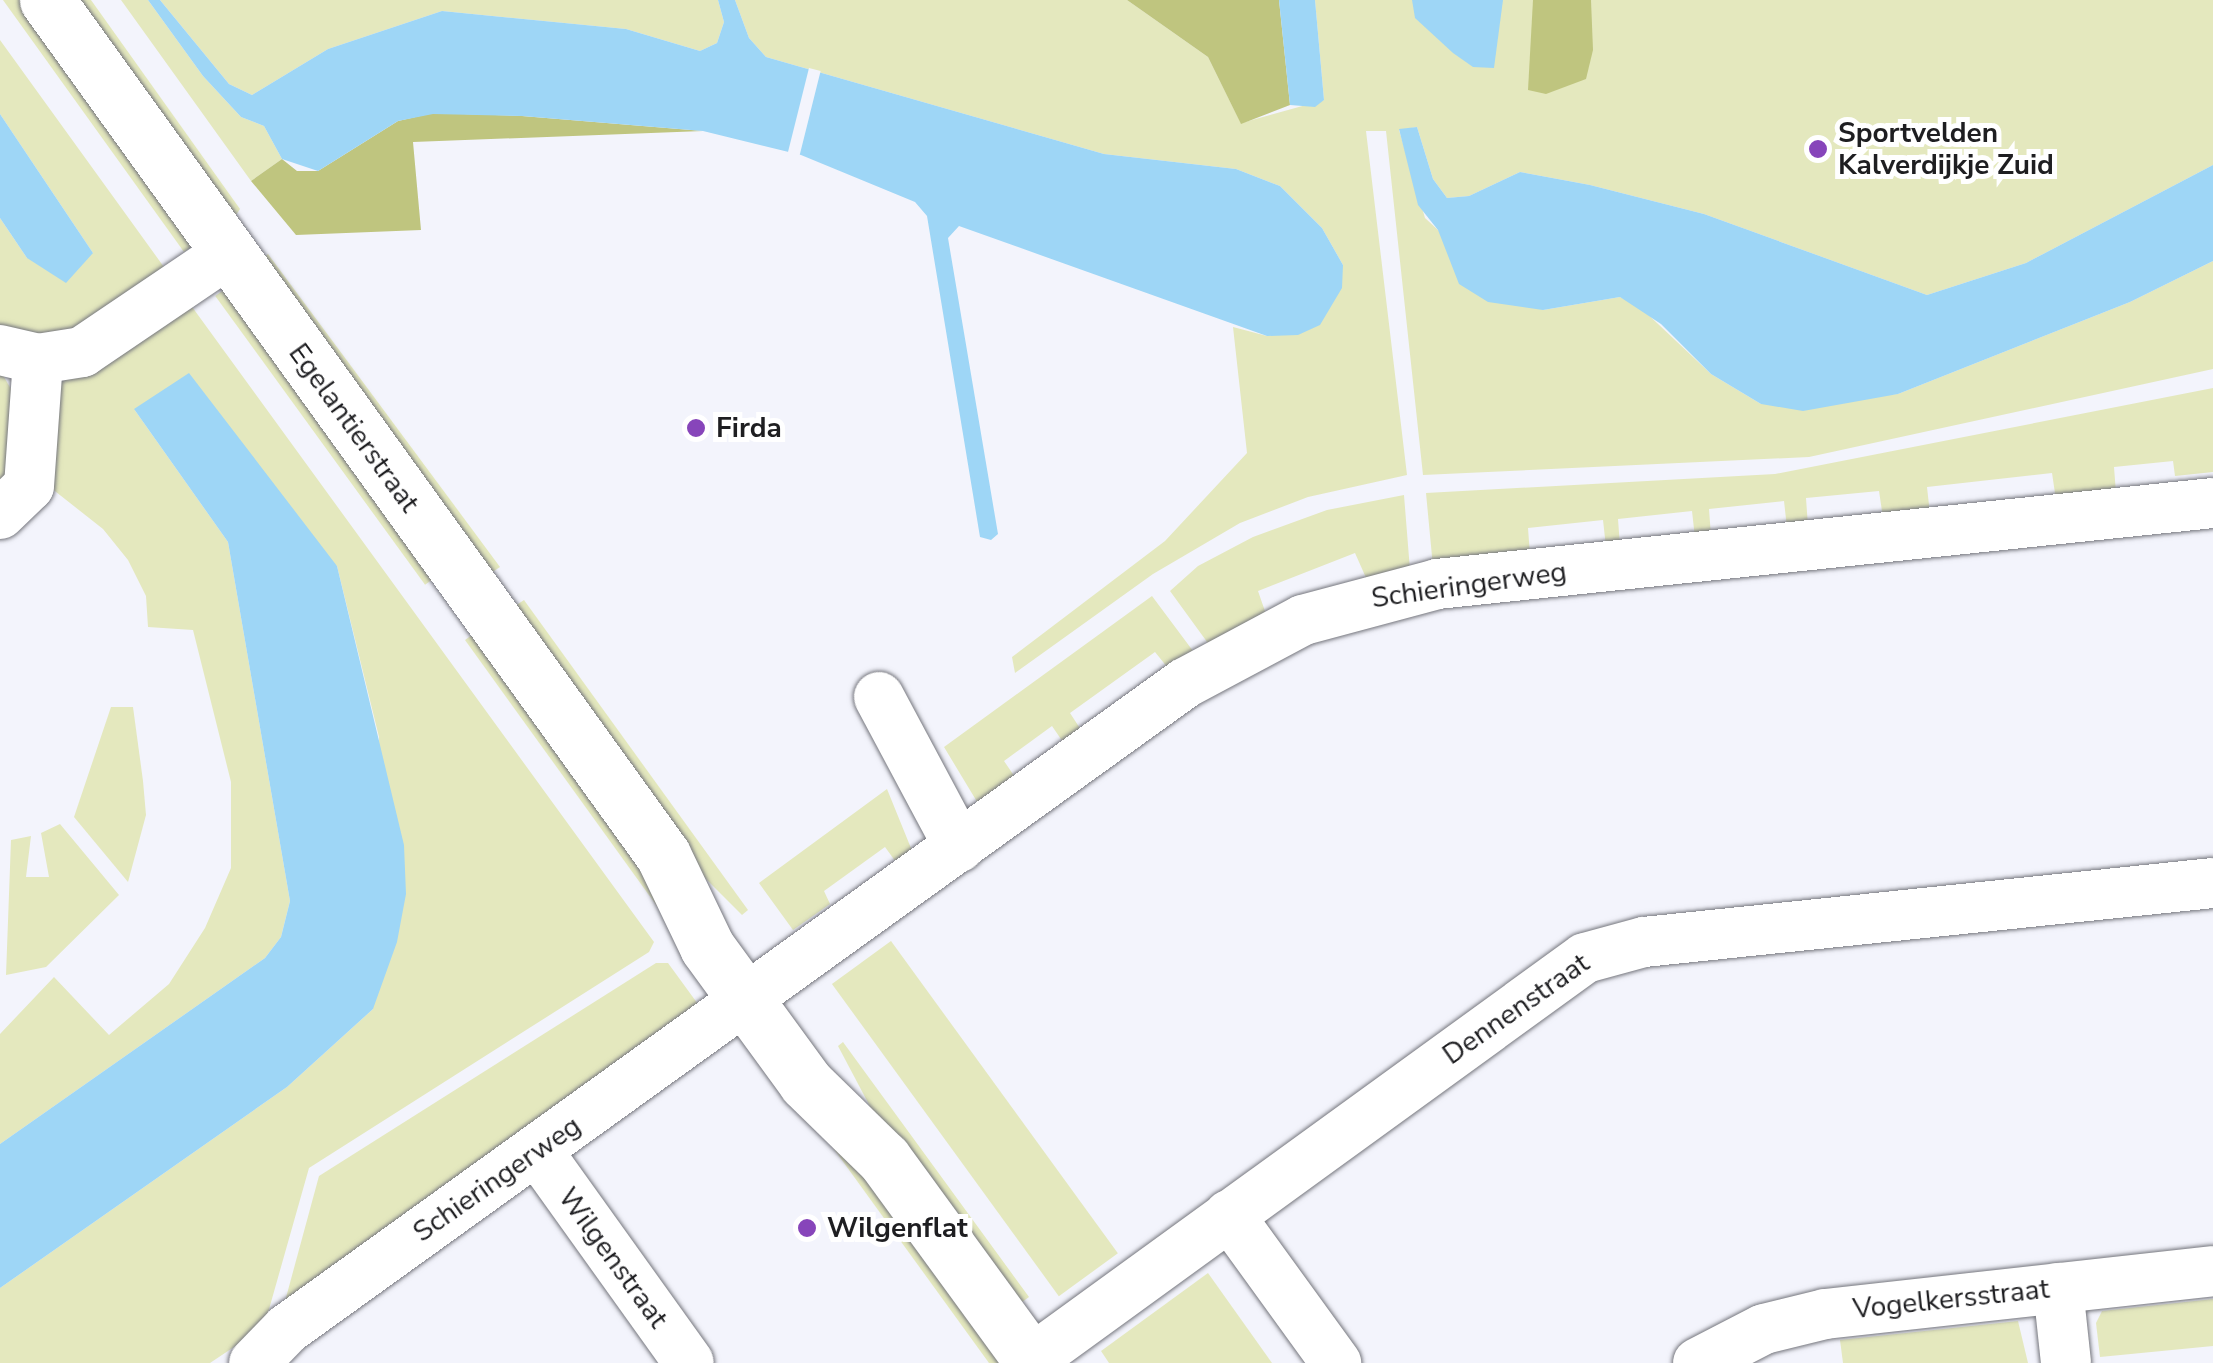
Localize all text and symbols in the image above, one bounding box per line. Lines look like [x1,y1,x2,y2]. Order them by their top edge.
place label: Sportvelden Kalverdijkje Zuid [1838,116,2054,182]
marker: Sportvelden Kalverdijkje Zuid [1807,138,1829,160]
street label: Egelantierstraat [282,337,426,519]
place label: Firda [716,411,782,445]
marker: Firda [685,417,707,439]
street label: Schieringerweg [1369,555,1569,615]
street label: Dennenstraat [1436,946,1596,1072]
street label: Schieringerweg [407,1109,587,1249]
street label: Wilgenstraat [551,1181,675,1335]
place label: Wilgenflat [827,1211,968,1245]
marker: Wilgenflat [796,1217,818,1239]
street label: Vogelkersstraat [1851,1272,2051,1326]

